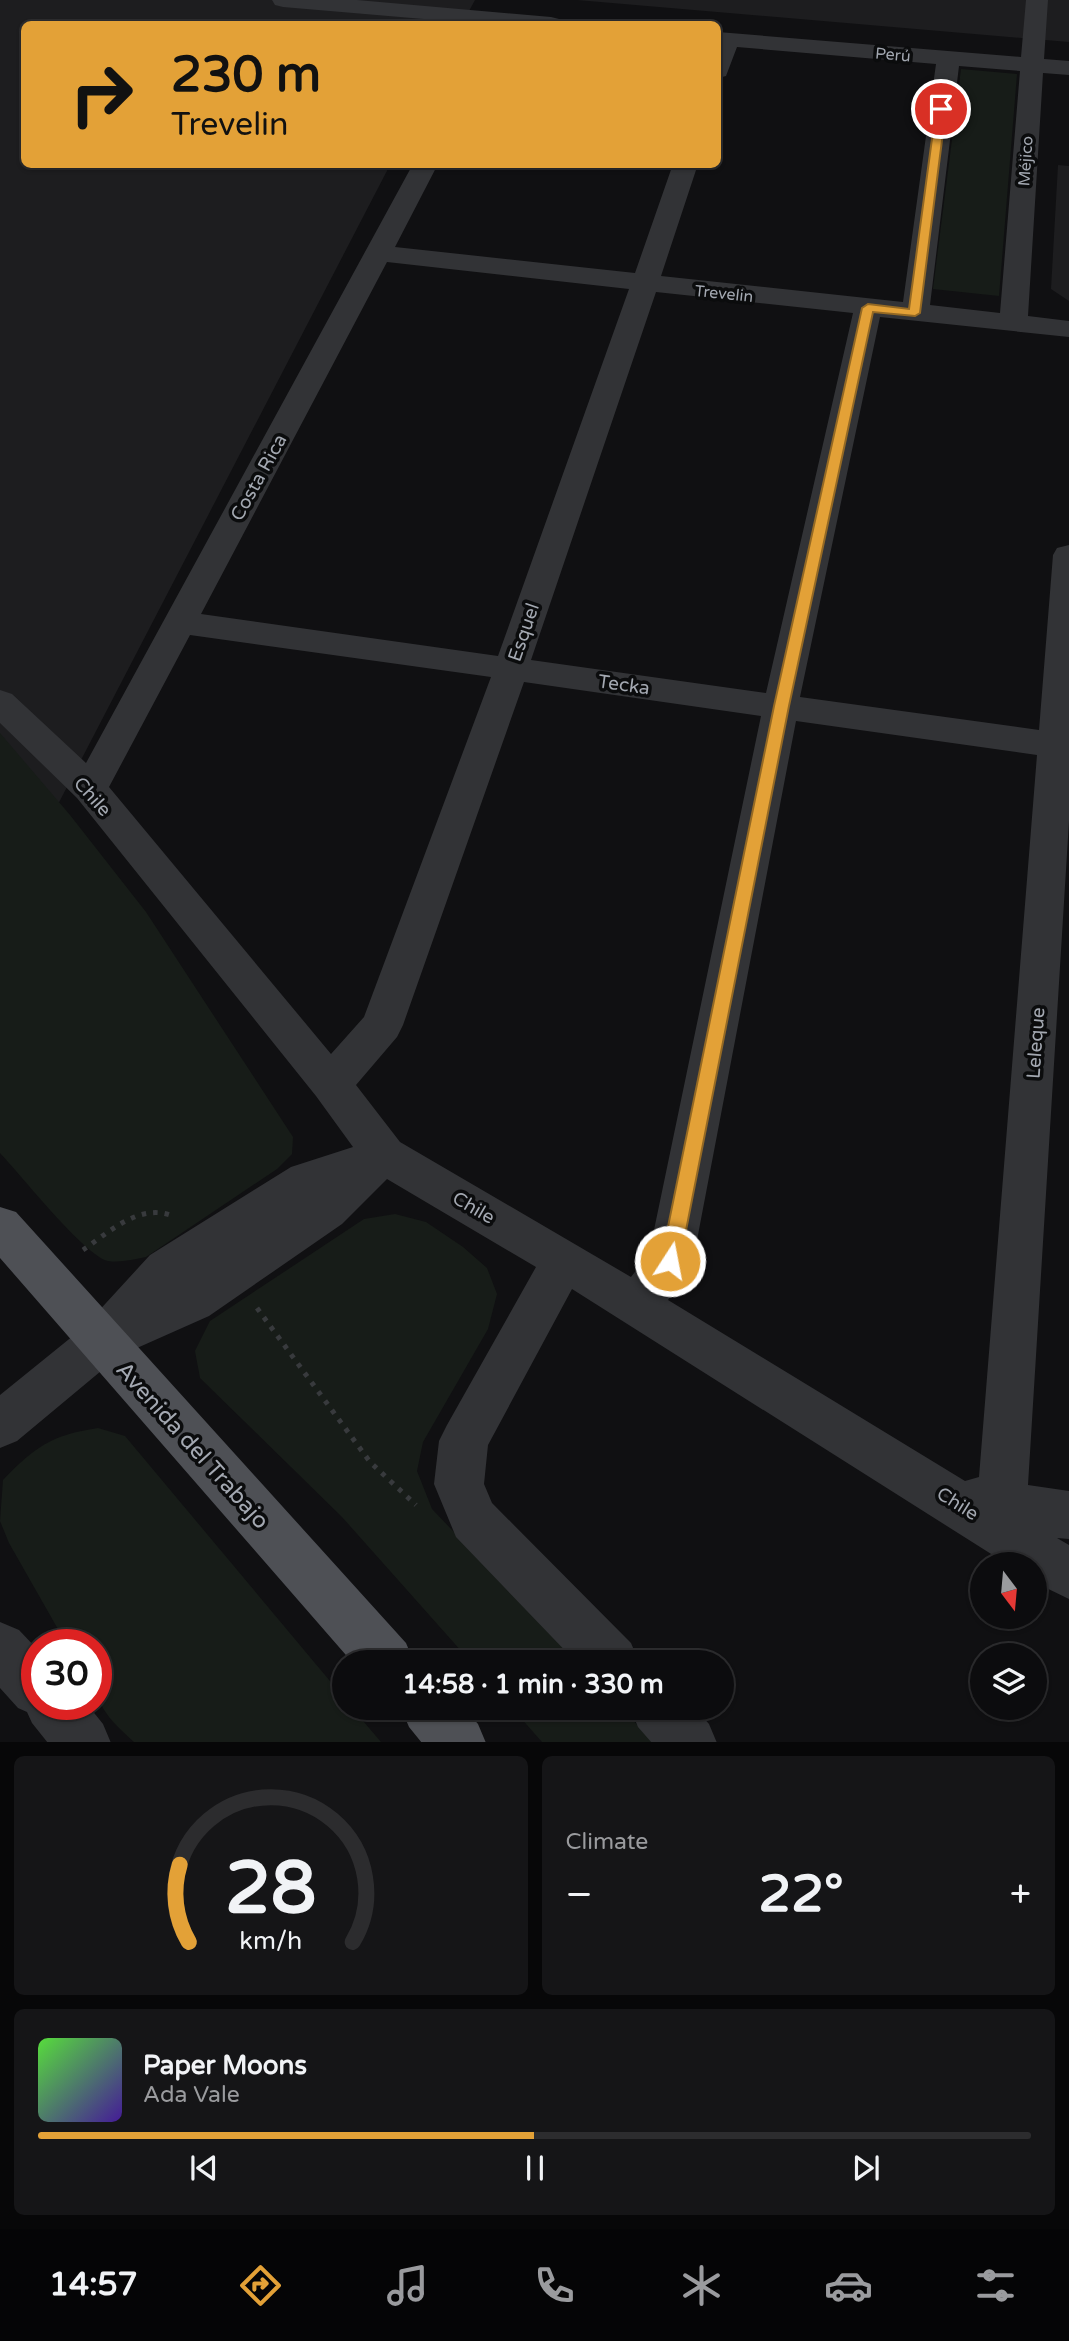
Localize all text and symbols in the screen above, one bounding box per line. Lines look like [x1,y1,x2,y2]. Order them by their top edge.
street label: Perú [874,43,911,67]
text: 230 m [171,46,321,105]
icon: right [56,49,147,140]
pin [911,79,971,139]
icon: arrive [922,90,960,128]
text: Trevelin [171,106,289,144]
street label: Méjico [1014,135,1038,187]
street label: Trevelin [694,281,754,307]
street label: Costa Rica [226,430,292,525]
street label: Esquel [504,600,544,664]
street label: Tecka [597,670,651,700]
street label: Chile [69,773,115,821]
street label: Leleque [1023,1007,1049,1079]
street label: Chile [449,1187,498,1229]
position arrow [633,1224,707,1298]
street label: Avenida del Trabajo [110,1356,275,1535]
street label: Chile [933,1483,982,1525]
north arrow [970,1552,1046,1629]
map controls [970,1552,1047,1720]
speed limit sign: 30 [21,1629,112,1720]
button: layers [970,1643,1047,1720]
text: 14:58 · 1 min · 330 m [402,1669,664,1700]
text: Climate [566,1828,648,1856]
text: 28 [225,1845,316,1933]
text: 22° [759,1863,844,1926]
text: − [566,1872,593,1918]
text: + [1010,1872,1031,1918]
text: km/h [239,1925,302,1955]
text: Paper Moons [143,2050,307,2081]
text: Ada Vale [143,2081,240,2109]
icon: previous [185,2149,223,2187]
icon: pause [516,2149,554,2187]
icon: next [847,2149,885,2187]
icon: directions [236,2261,285,2310]
icon: music [383,2261,432,2310]
icon: phone [530,2261,579,2310]
icon: climate [677,2261,726,2310]
icon: car [824,2261,873,2310]
icon: filters [971,2261,1020,2310]
text: 14:57 [49,2266,138,2304]

